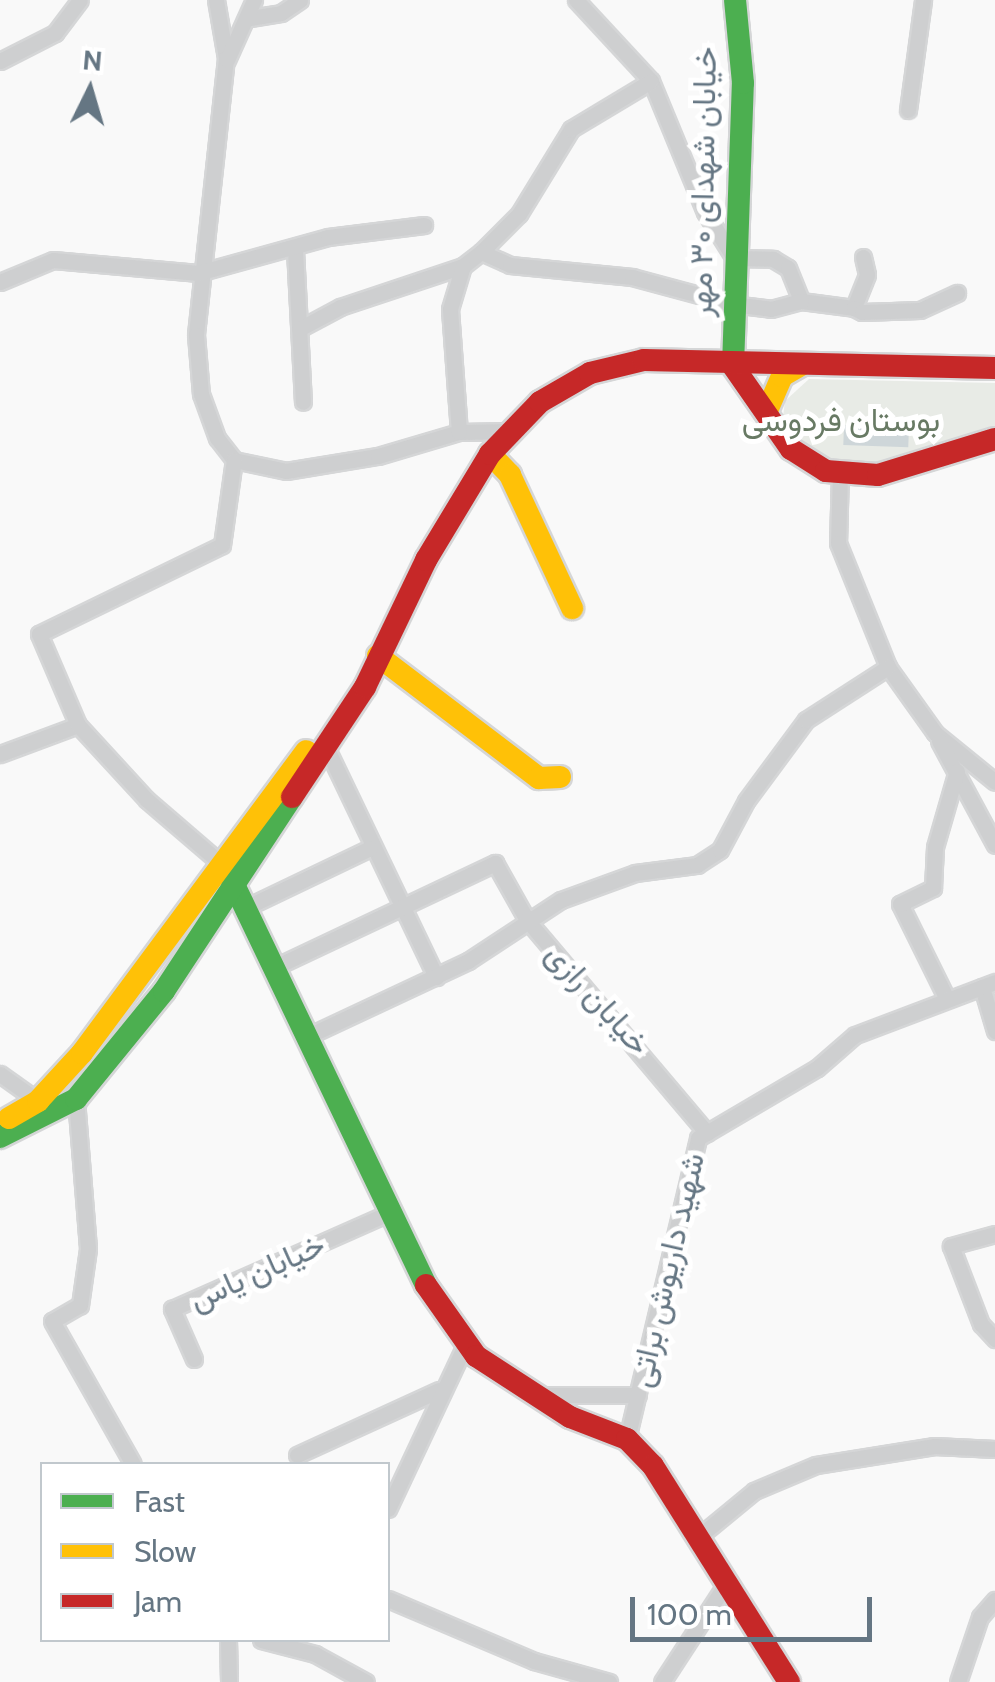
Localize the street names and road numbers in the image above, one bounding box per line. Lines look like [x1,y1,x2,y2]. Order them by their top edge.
street label: خیابان شهدای ۳۰ مهر [681,46,725,318]
street label: خیابان رازی [538,935,658,1063]
street label: شهید داریوش براتی [621,1149,713,1391]
street label: خیابان یاس [183,1225,331,1319]

